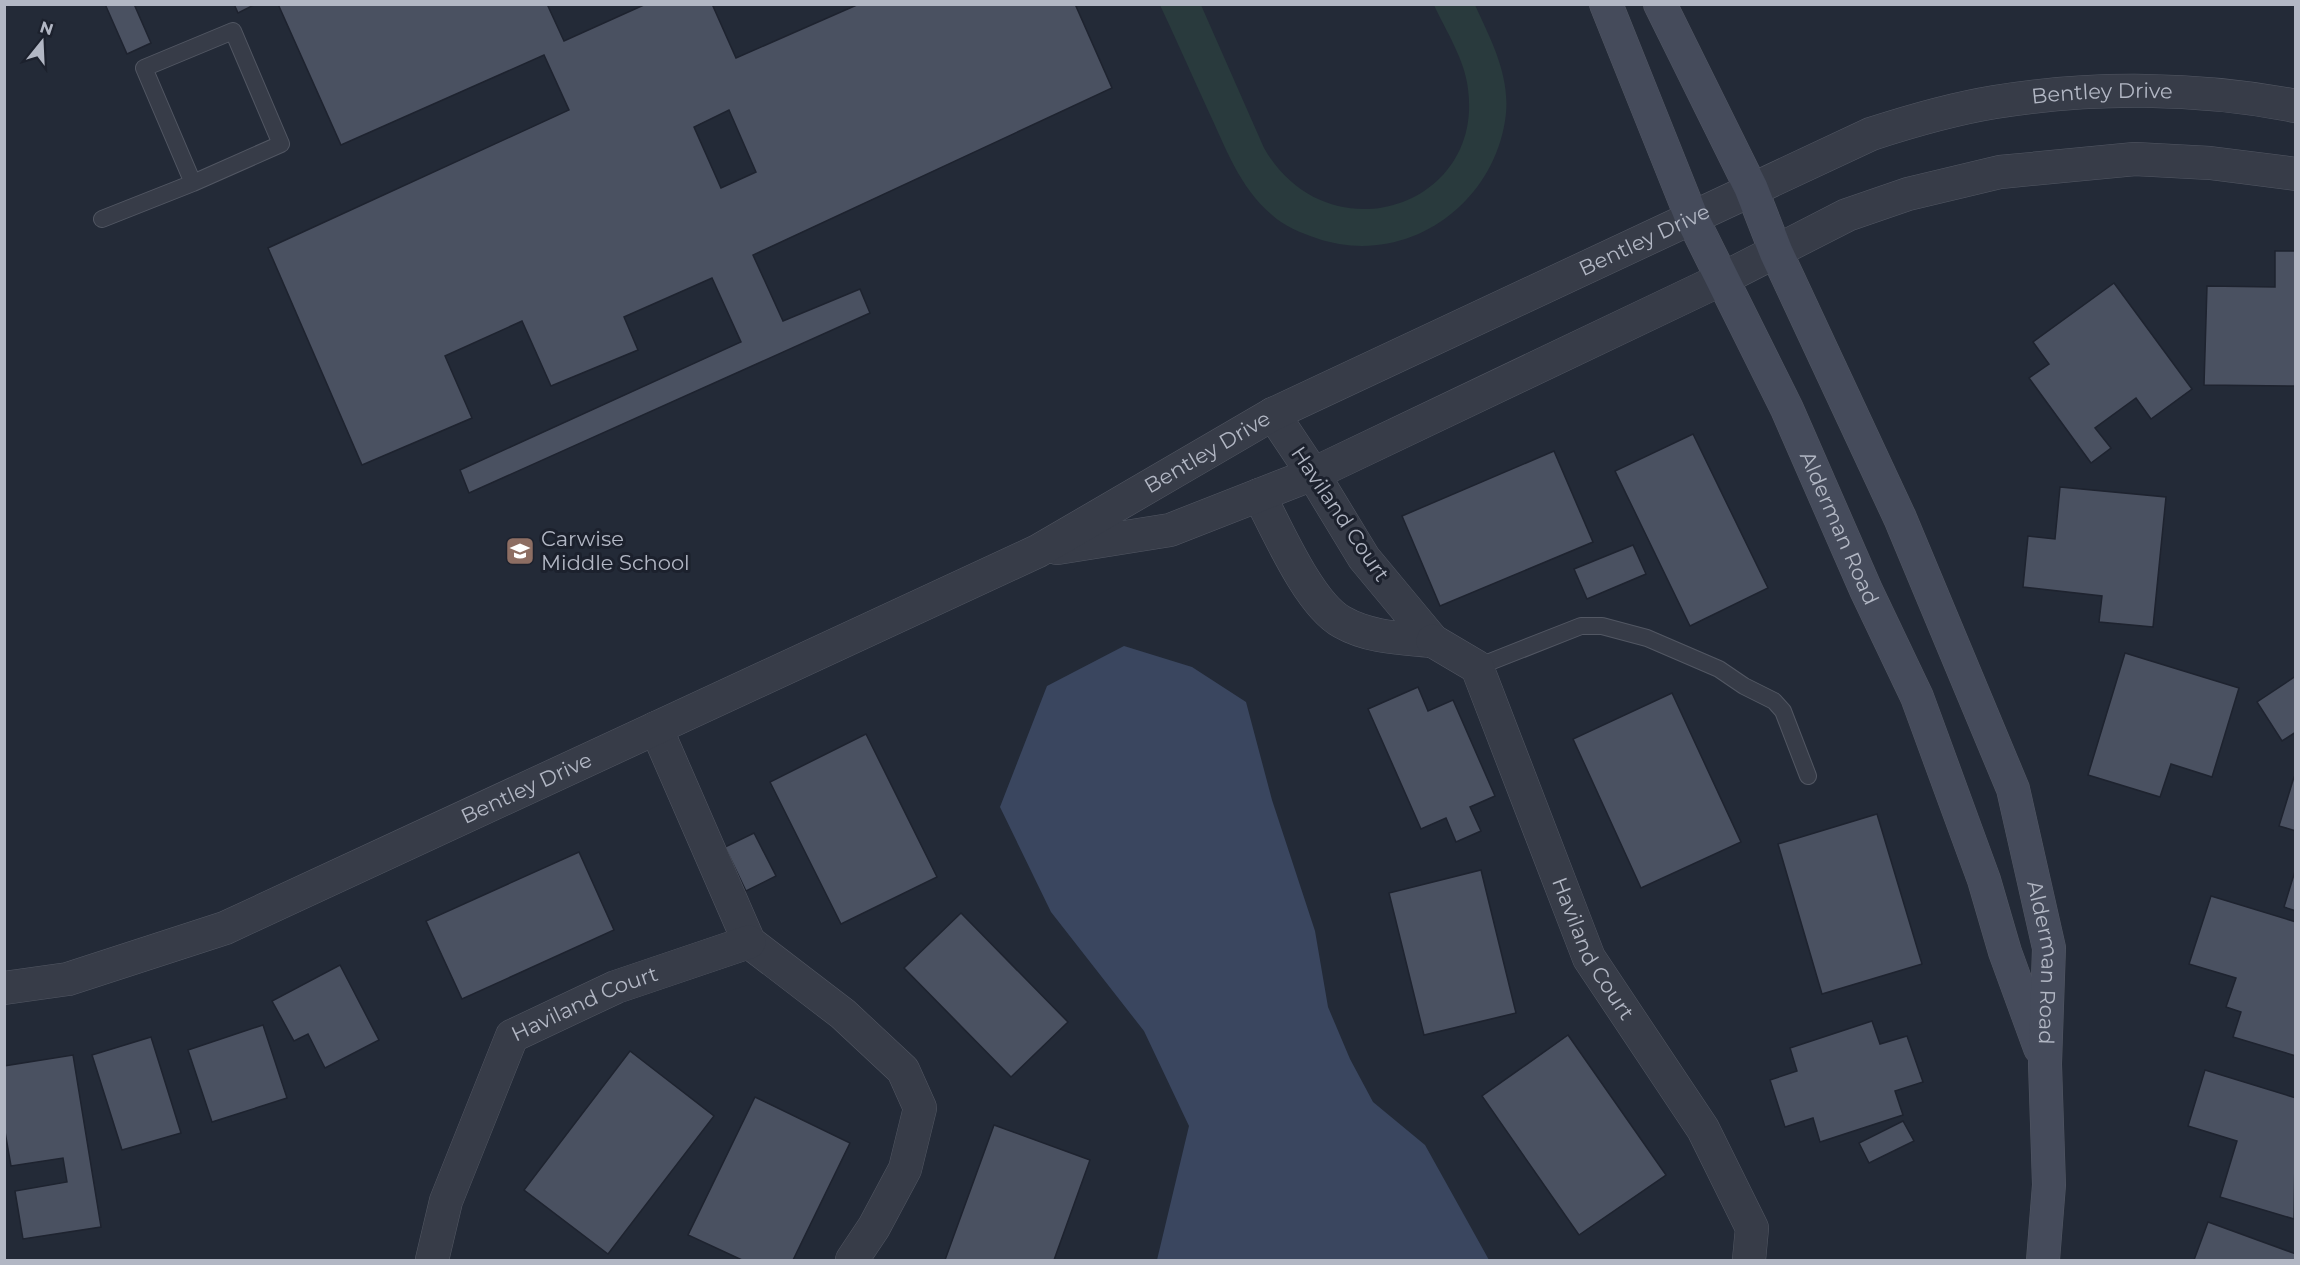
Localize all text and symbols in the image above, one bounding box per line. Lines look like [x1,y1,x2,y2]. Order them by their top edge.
north arrow [12,12,72,72]
text: N [37,17,56,39]
street label: Bentley Drive [2030,78,2173,109]
street label: Bentley Drive [1575,198,1714,281]
street label: Bentley Drive [1140,405,1275,498]
street label: Haviland Court [1286,442,1395,586]
street label: Alderman Road [1795,447,1884,609]
place label: Carwise Middle School [541,526,690,575]
school or university icon: Carwise Middle School [504,535,536,567]
street label: Bentley Drive [457,747,596,829]
street label: Haviland Court [1547,873,1640,1024]
street label: Alderman Road [2022,878,2064,1045]
street label: Haviland Court [507,961,661,1046]

